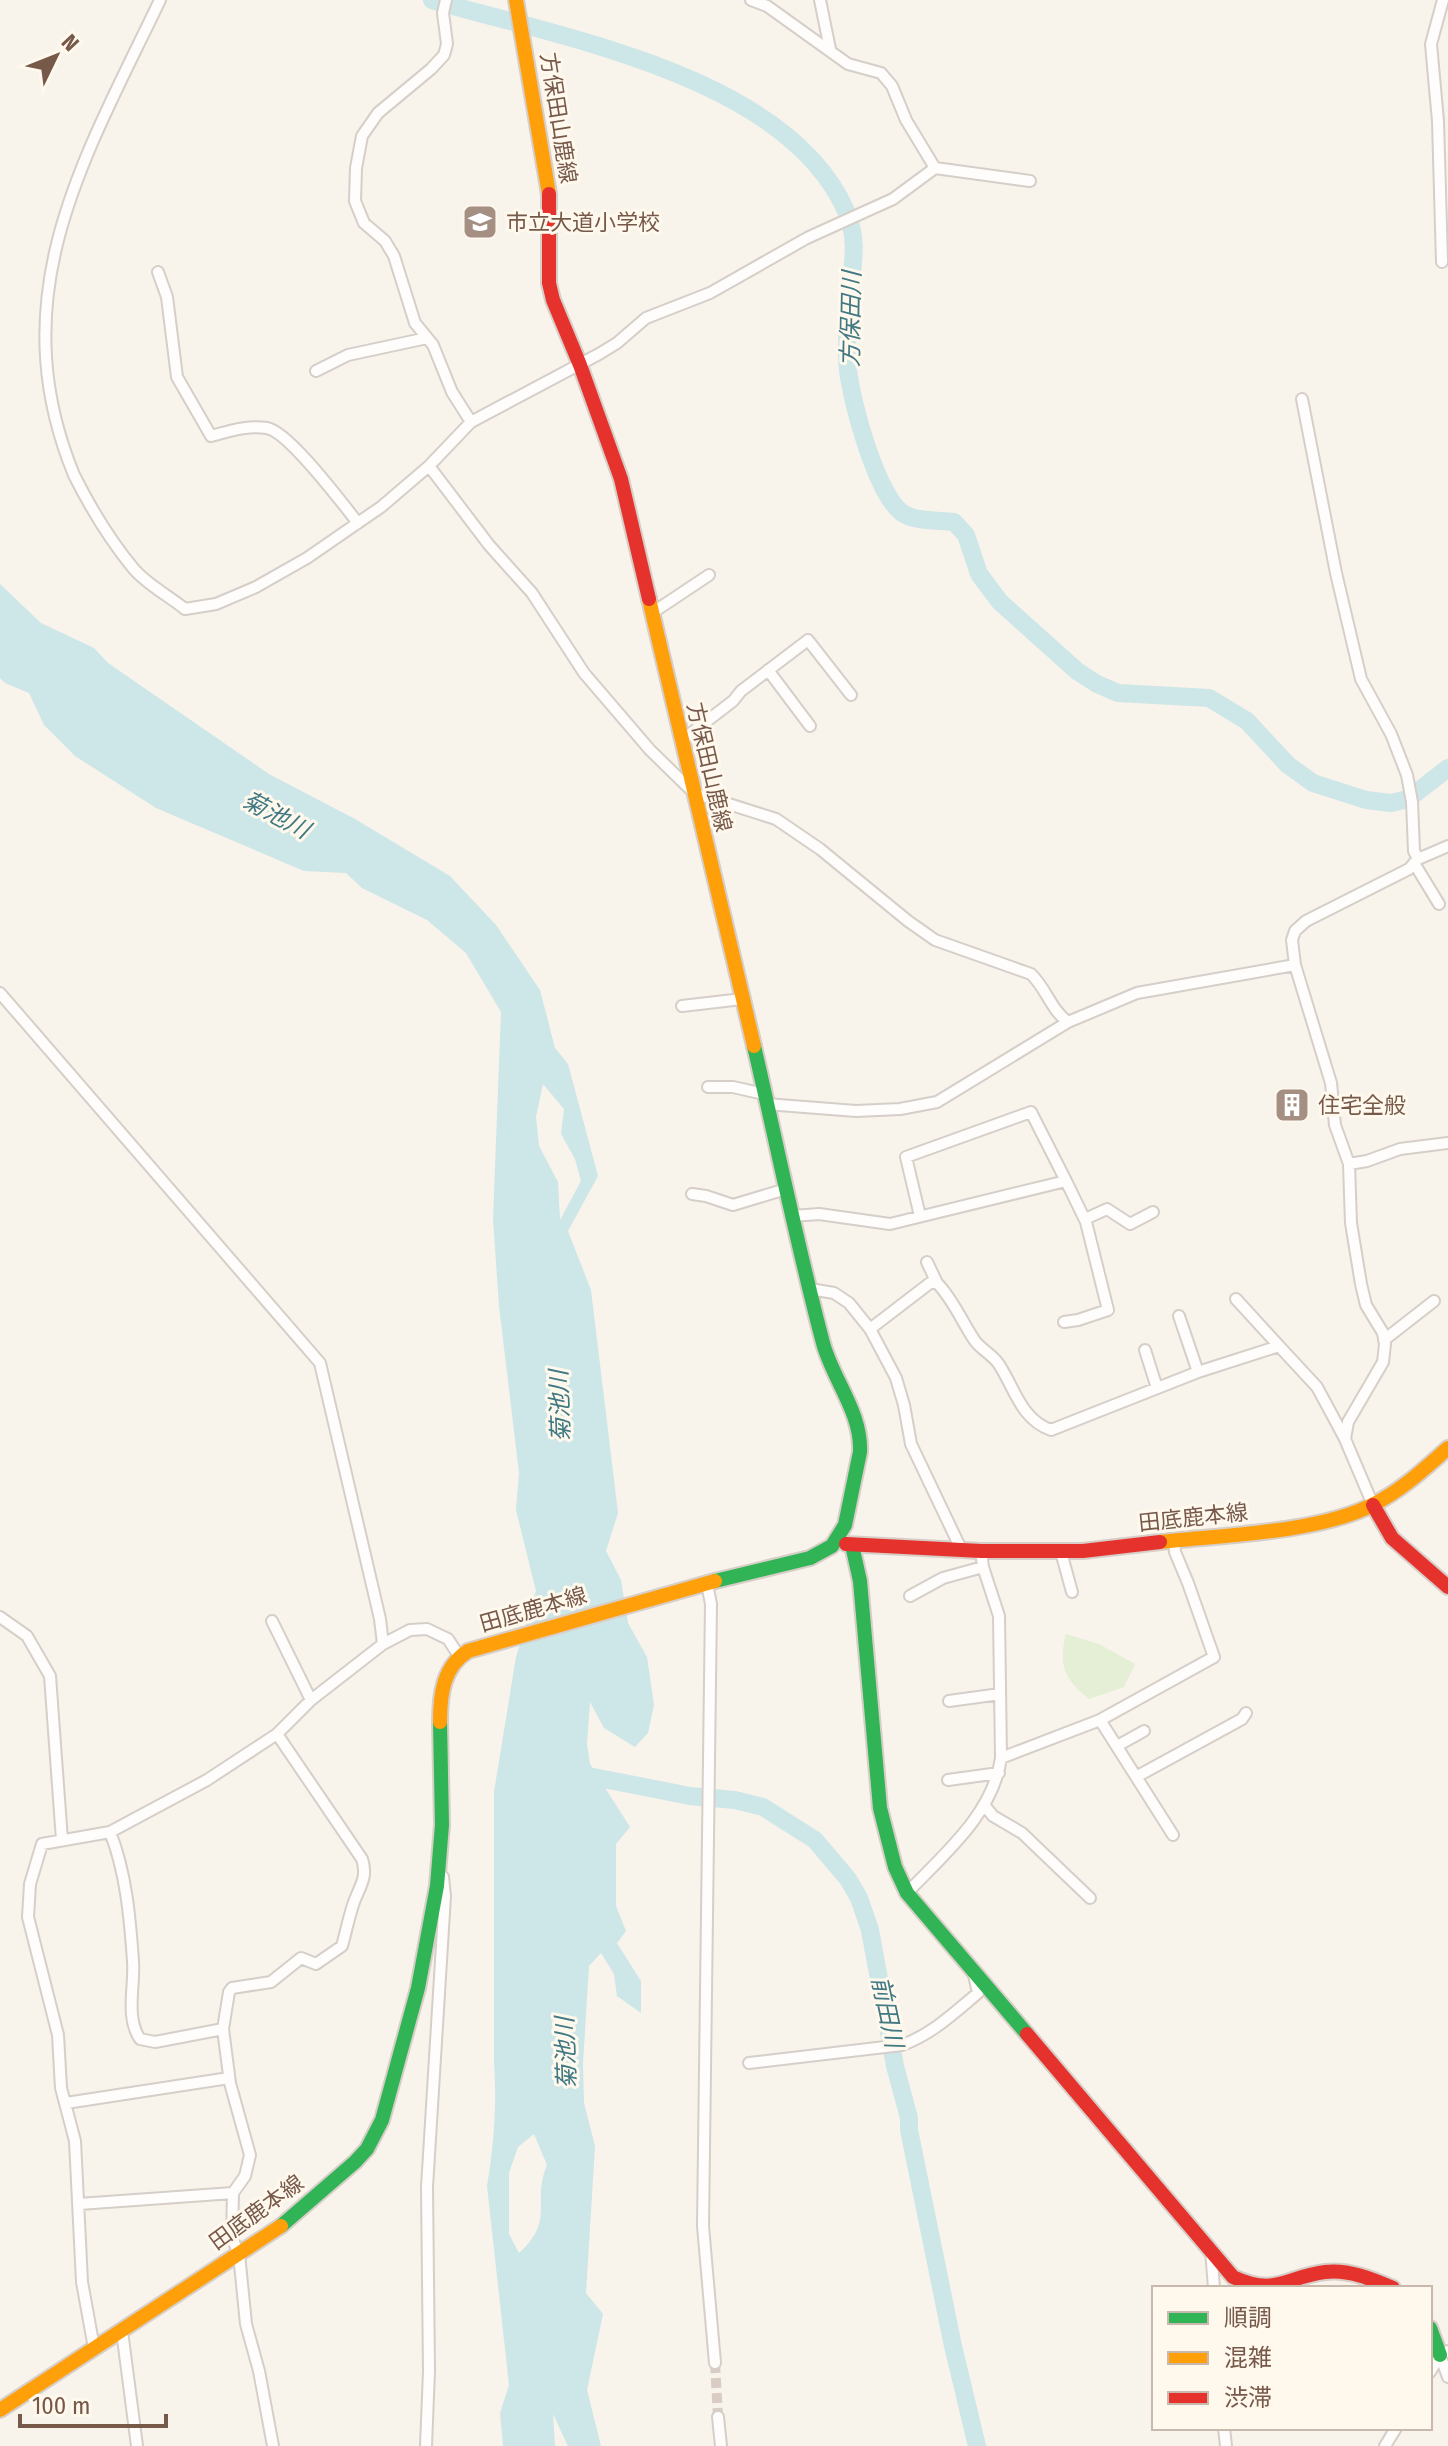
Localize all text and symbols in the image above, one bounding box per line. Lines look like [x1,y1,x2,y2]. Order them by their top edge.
north arrow [16,16,96,96]
text: N [56,29,85,57]
street label: 方保田山鹿線 [535,51,582,185]
school or university icon: 市立大道小学校 [461,203,499,241]
place label: 市立大道小学校 [506,209,660,236]
water label: 方保田川 [836,268,866,367]
street label: 方保田山鹿線 [682,700,738,834]
water label: 菊池川 [238,786,317,846]
building icon: 住宅全般 [1273,1086,1311,1124]
place label: 住宅全般 [1318,1092,1406,1119]
water label: 菊池川 [545,1367,575,1442]
street label: 田底鹿本線 [1137,1498,1249,1537]
street label: 田底鹿本線 [477,1581,590,1638]
water label: 前田川 [866,1974,909,2053]
water label: 菊池川 [551,2014,581,2089]
street label: 田底鹿本線 [204,2169,309,2256]
legend [1152,2286,1432,2430]
text: 順調 [1224,2304,1272,2332]
text: 混雑 [1224,2344,1272,2372]
scale bar [20,2378,166,2428]
text: 渋滞 [1224,2384,1272,2412]
text: 100 m [32,2392,90,2420]

